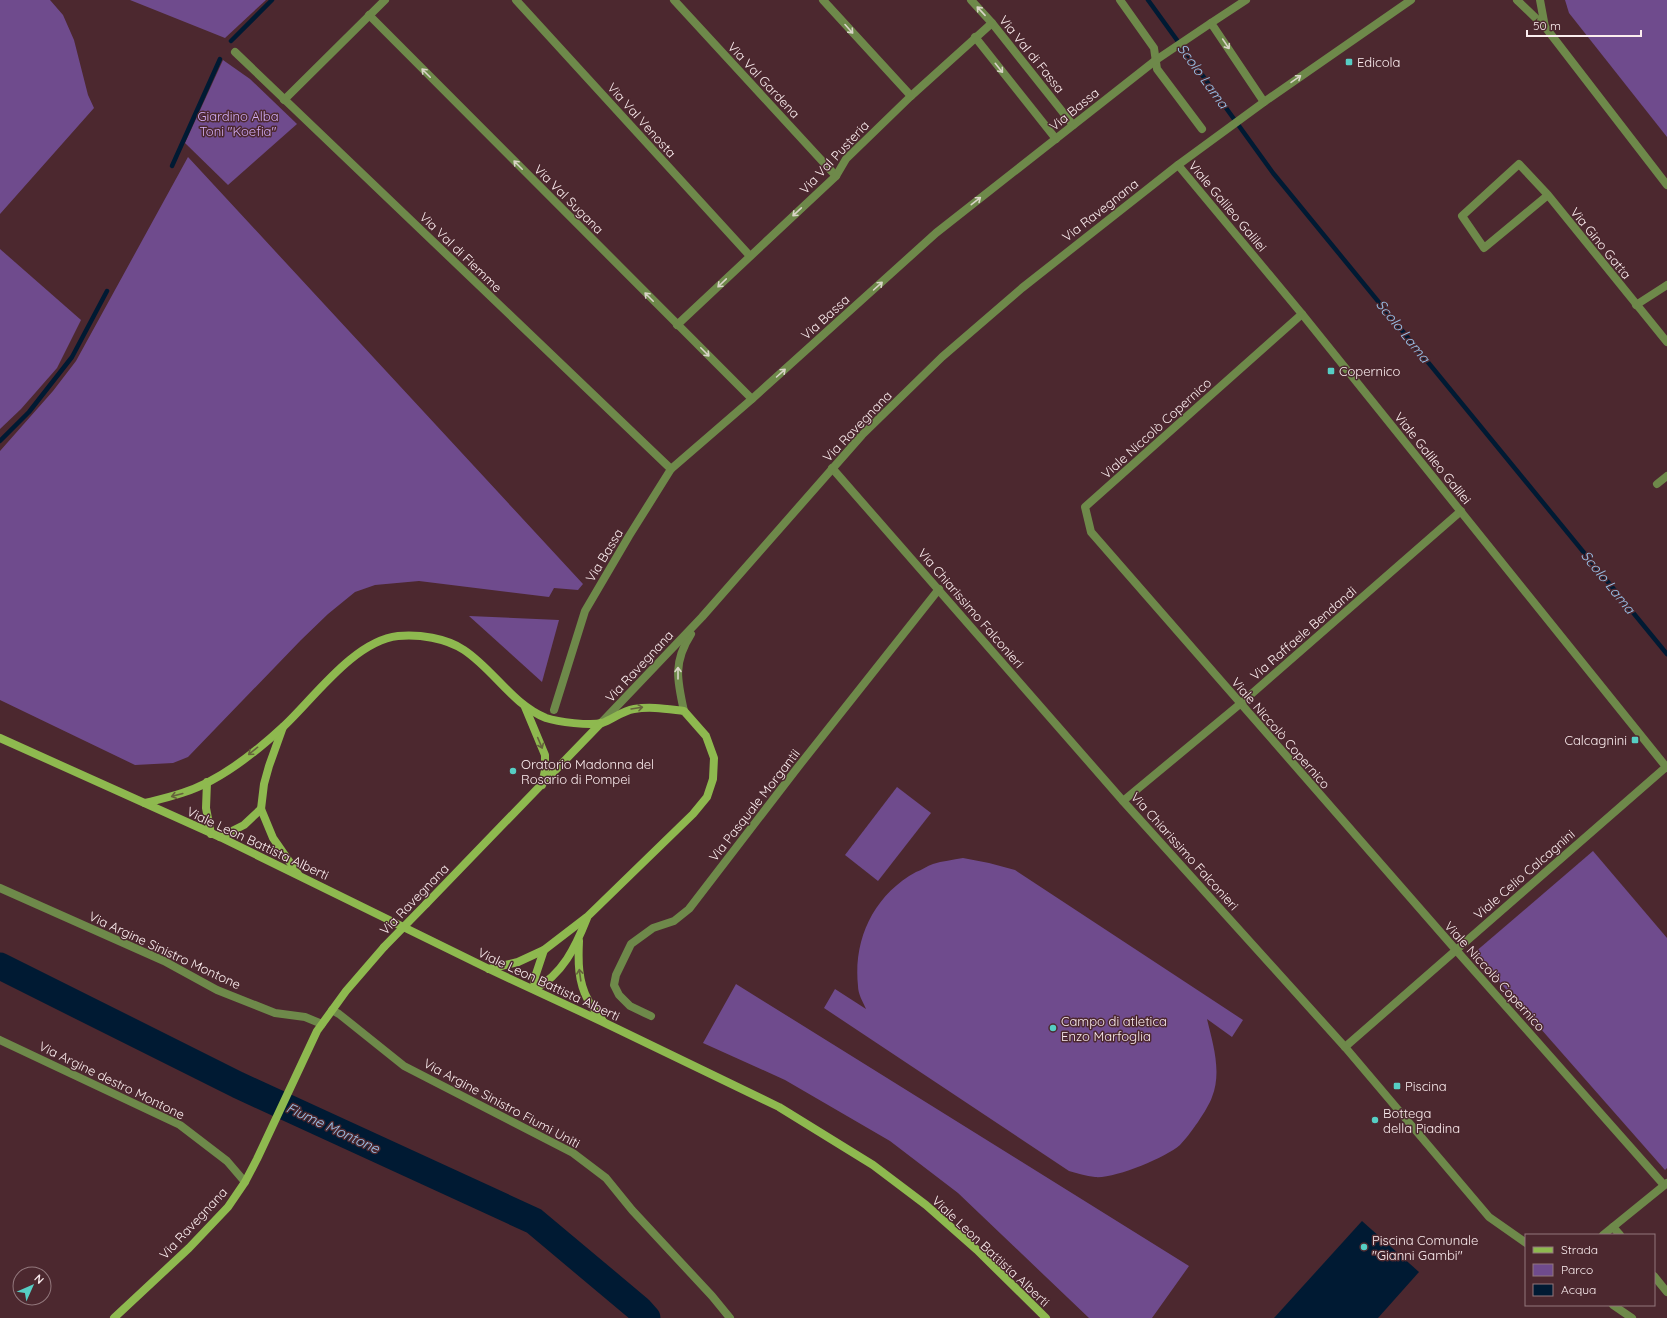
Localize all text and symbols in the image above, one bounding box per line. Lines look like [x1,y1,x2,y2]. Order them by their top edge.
one-way arrow [976,6,986,16]
street label: Via Val di Fassa [996,12,1068,96]
scale bar [1527,12,1641,38]
text: 50 m [1533,18,1561,33]
one-way arrow [845,24,854,34]
one-way arrow [1222,38,1230,49]
street label: Via Val Gardena [725,39,803,121]
water label: Scolo Lama [1173,40,1234,113]
place label: Edicola [1357,54,1400,70]
marker: Edicola [1344,57,1354,67]
one-way arrow [995,62,1004,73]
one-way arrow [422,68,431,78]
one-way arrow [1291,75,1302,84]
street label: Via Val Venosta [604,79,680,161]
street label: Via Bassa [1046,84,1102,134]
park label: Giardino Alba Toni "Koefia" [197,108,279,139]
street label: Via Val Pusteria [796,117,872,197]
street label: Viale Galileo Galilei [1185,157,1271,255]
one-way arrow [513,160,523,170]
street label: Via Val Sugana [531,161,607,237]
street label: Via Ravegnana [1059,175,1141,245]
one-way arrow [971,197,982,206]
street label: Via Gino Gatta [1567,204,1635,282]
one-way arrow [792,207,802,217]
street label: Via Val di Fiemme [416,209,506,295]
one-way arrow [717,278,727,288]
one-way arrow [872,281,883,290]
street label: Via Bassa [798,291,852,343]
one-way arrow [644,292,654,302]
water label: Scolo Lama [1372,296,1435,367]
one-way arrow [700,347,710,357]
place label: Copernico [1339,363,1401,379]
marker: Copernico [1326,366,1336,376]
one-way arrow [776,368,786,377]
street label: Viale Niccolò Copernico [1098,374,1214,482]
street label: Via Ravegnana [819,387,895,465]
street label: Viale Galileo Galilei [1391,409,1475,507]
street label: Via Bassa [582,525,626,585]
street label: Via Chiarissimo Falconieri [915,545,1027,671]
water label: Scolo Lama [1577,547,1640,618]
street label: Via Raffaele Bendandi [1247,583,1359,683]
street label: Via Ravegnana [602,627,676,705]
one-way arrow [674,667,682,680]
street label: Viale Niccolò Copernico [1228,674,1334,792]
one-way arrow [630,704,643,712]
place label: Calcagnini [1564,732,1627,748]
marker: Calcagnini [1630,735,1640,745]
one-way arrow [537,737,545,749]
street label: Via Pasquale Morgantii [705,746,803,864]
one-way arrow [248,747,259,755]
place label: Oratorio Madonna del Rosario di Pompei [521,756,654,787]
marker: Oratorio Madonna del Rosario di Pompei [508,766,518,776]
street label: Via Chiarissimo Falconieri [1128,789,1242,913]
one-way arrow [171,791,184,799]
street label: Viale Leon Battista Alberti [184,803,332,883]
street label: Viale Celio Calcagnini [1470,826,1578,922]
street label: Via Ravegnana [376,860,452,938]
street label: Via Argine Sinistro Montone [87,908,243,992]
street label: Viale Niccolò Copernico [1441,918,1549,1034]
street label: Viale Leon Battista Alberti [475,944,623,1024]
one-way arrow [576,969,584,982]
place label: Campo di atletica Enzo Marfoglia [1061,1013,1167,1044]
marker: Campo di atletica Enzo Marfoglia [1048,1023,1058,1033]
street label: Via Argine destro Montone [36,1038,188,1122]
street label: Via Argine Sinistro Fiumi Uniti [421,1055,583,1151]
place label: Piscina [1405,1078,1447,1094]
marker: Piscina [1392,1081,1402,1091]
water label: Fiume Montone [284,1099,383,1158]
place label: Bottega della Piadina [1383,1105,1460,1136]
marker: Bottega della Piadina [1370,1115,1380,1125]
street label: Via Ravegnana [156,1184,230,1262]
street label: Viale Leon Battista Alberti [929,1192,1053,1310]
place label: Piscina Comunale "Gianni Gambi" [1372,1232,1478,1263]
legend [1525,1234,1655,1306]
marker: Piscina Comunale "Gianni Gambi" [1359,1242,1369,1252]
text: Strada [1561,1242,1598,1257]
text: Parco [1561,1262,1593,1277]
north arrow [12,1266,52,1306]
text: N [31,1271,47,1287]
text: Acqua [1561,1282,1596,1297]

